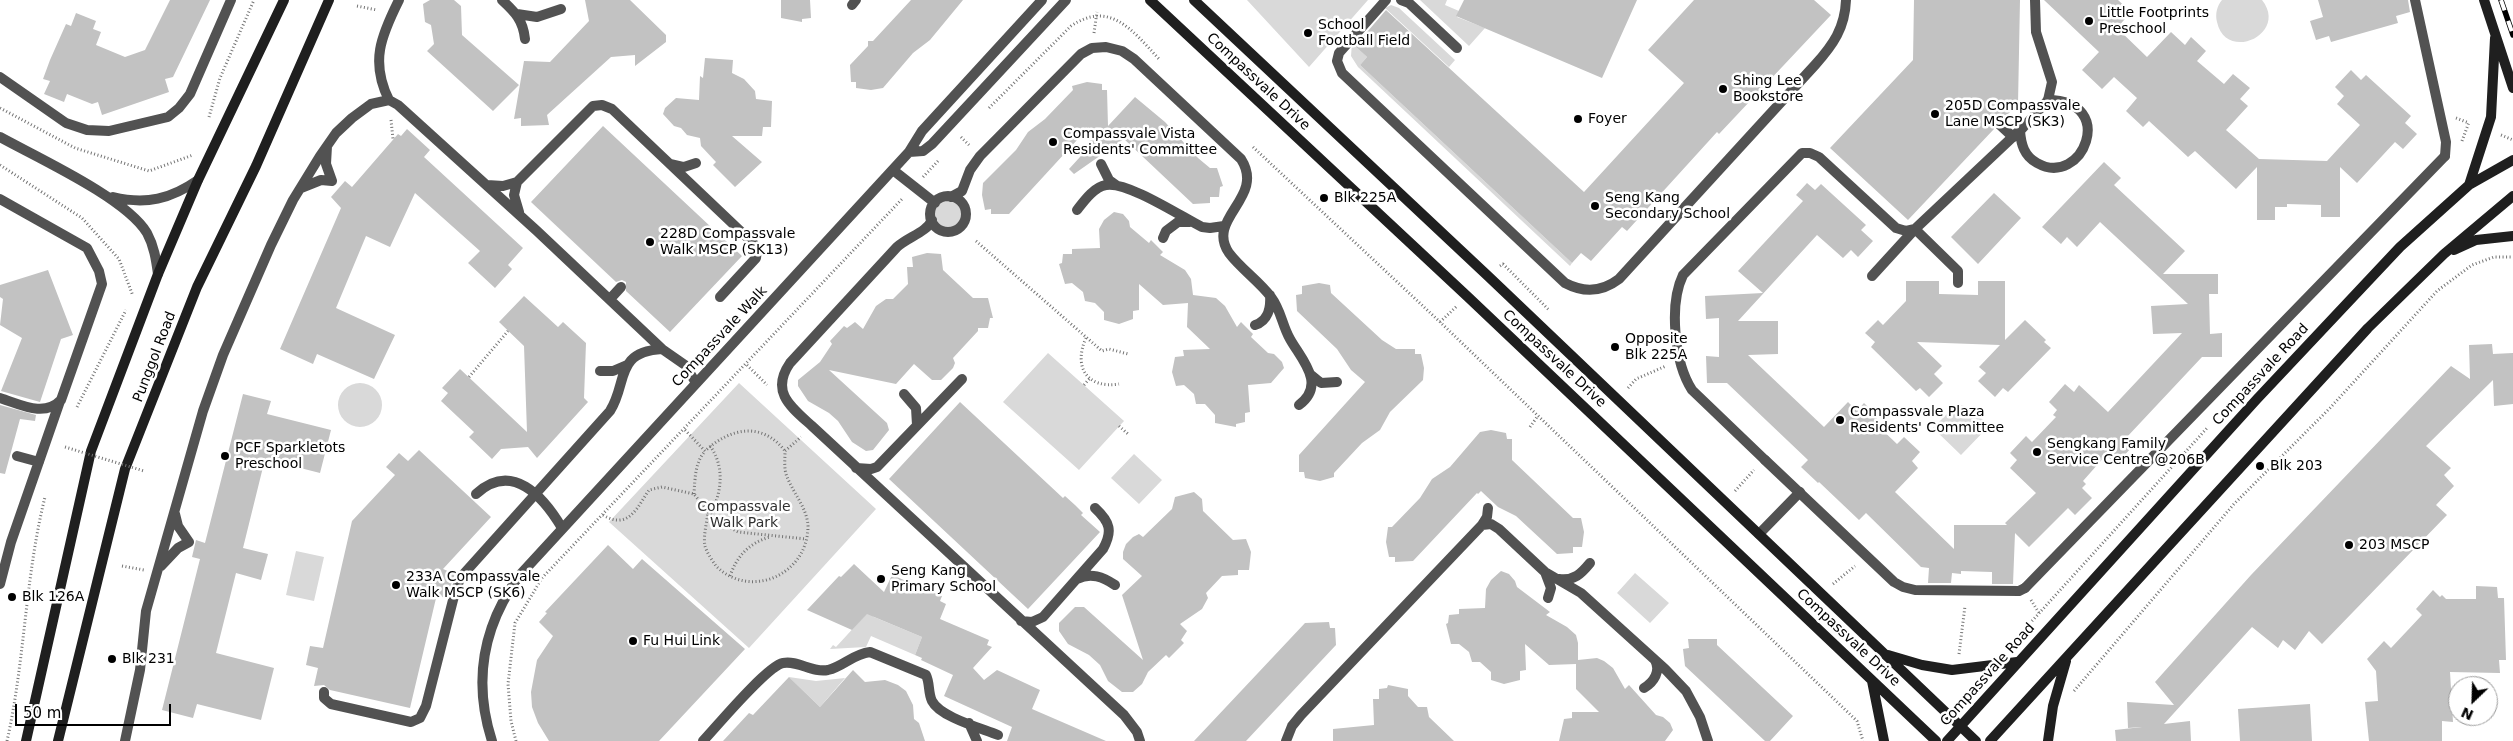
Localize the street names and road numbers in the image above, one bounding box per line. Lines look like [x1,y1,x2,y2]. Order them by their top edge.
street label: Compassvale Drive [1203,30,1313,134]
street label: Compassvale Walk [669,283,771,391]
street label: Compassvale Drive [1499,307,1609,411]
street label: Punggol Road [130,309,180,405]
street label: Compassvale Road [2210,321,2312,429]
street label: Compassvale Drive [1793,586,1903,690]
street label: Compassvale Road [1937,620,2039,730]

